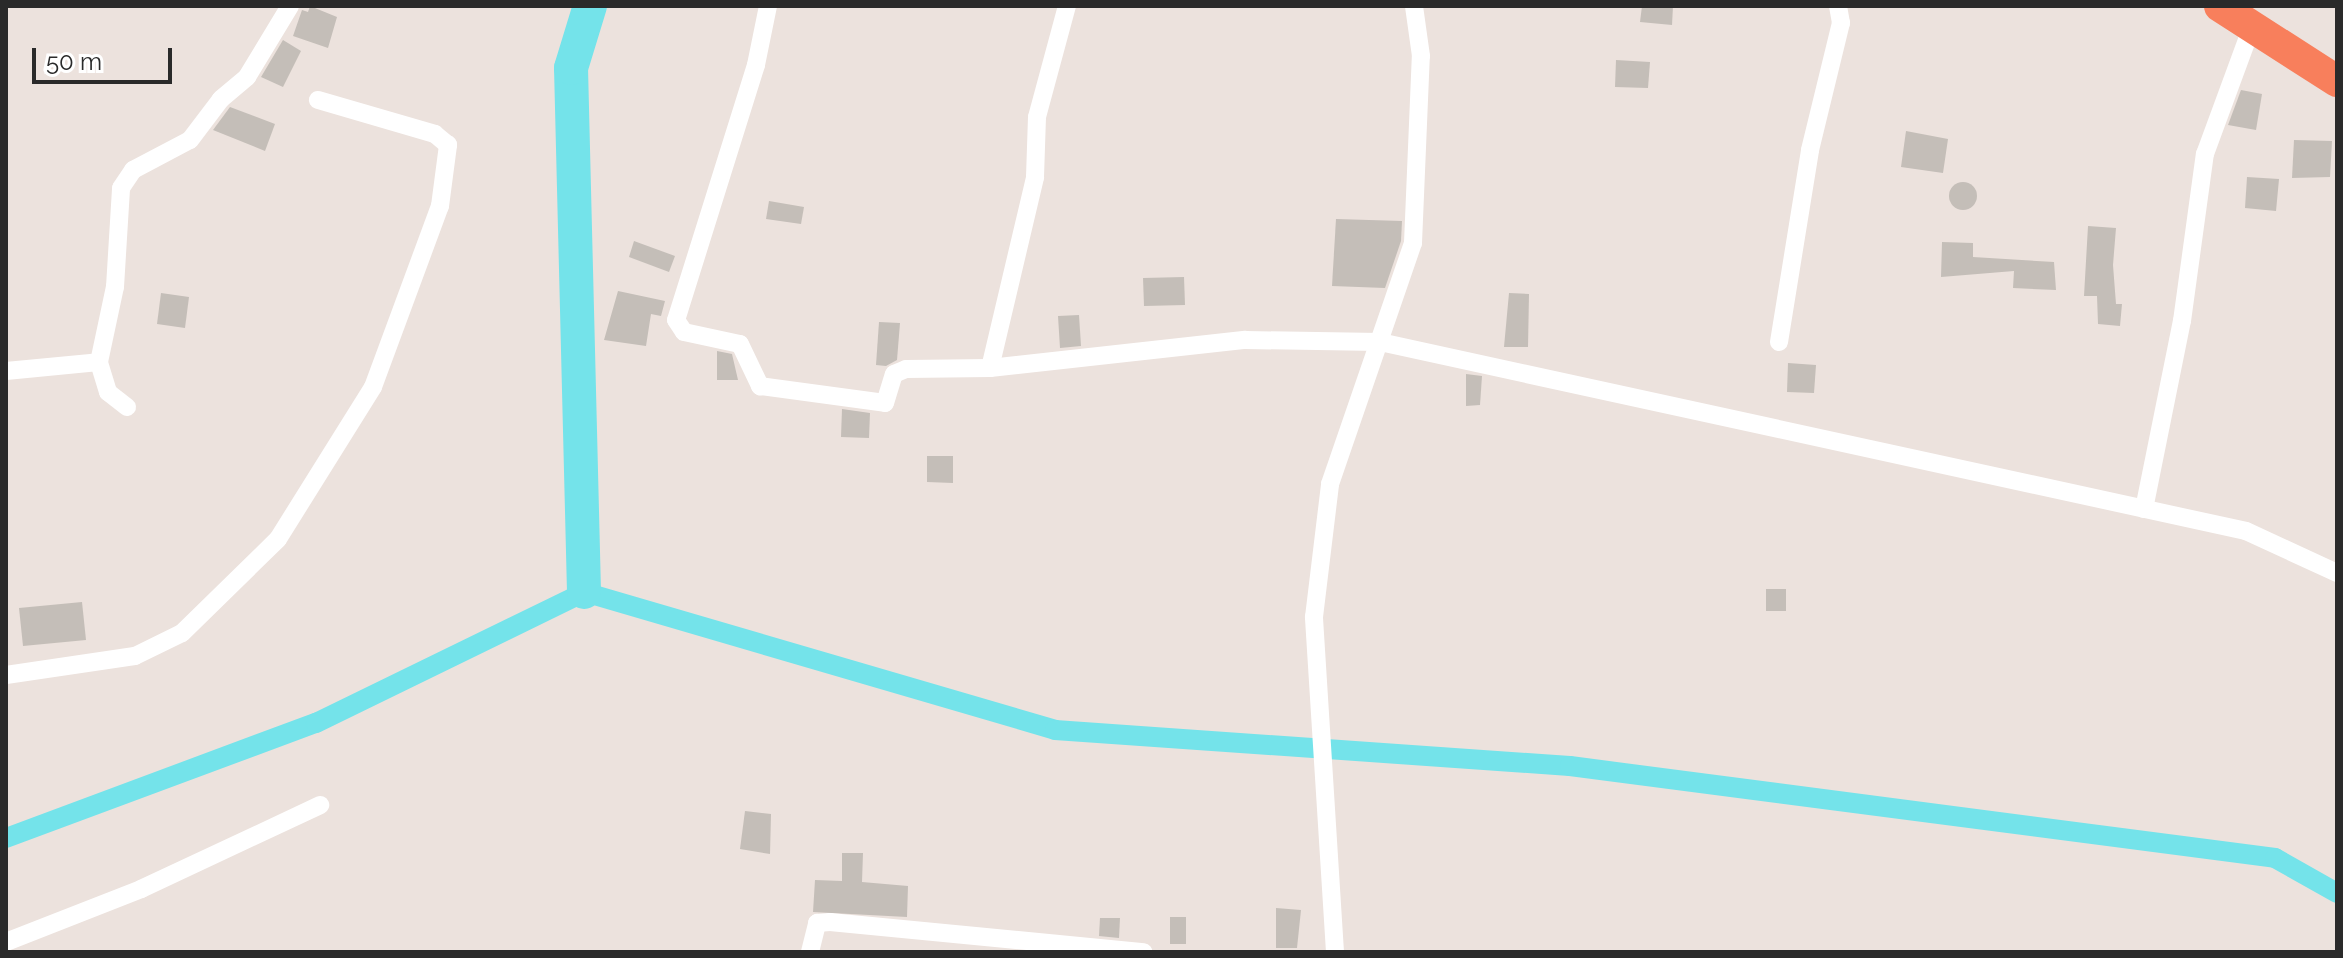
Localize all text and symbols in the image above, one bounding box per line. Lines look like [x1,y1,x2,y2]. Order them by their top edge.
scale bar [36,32,176,82]
text: 50 m [46,47,102,76]

